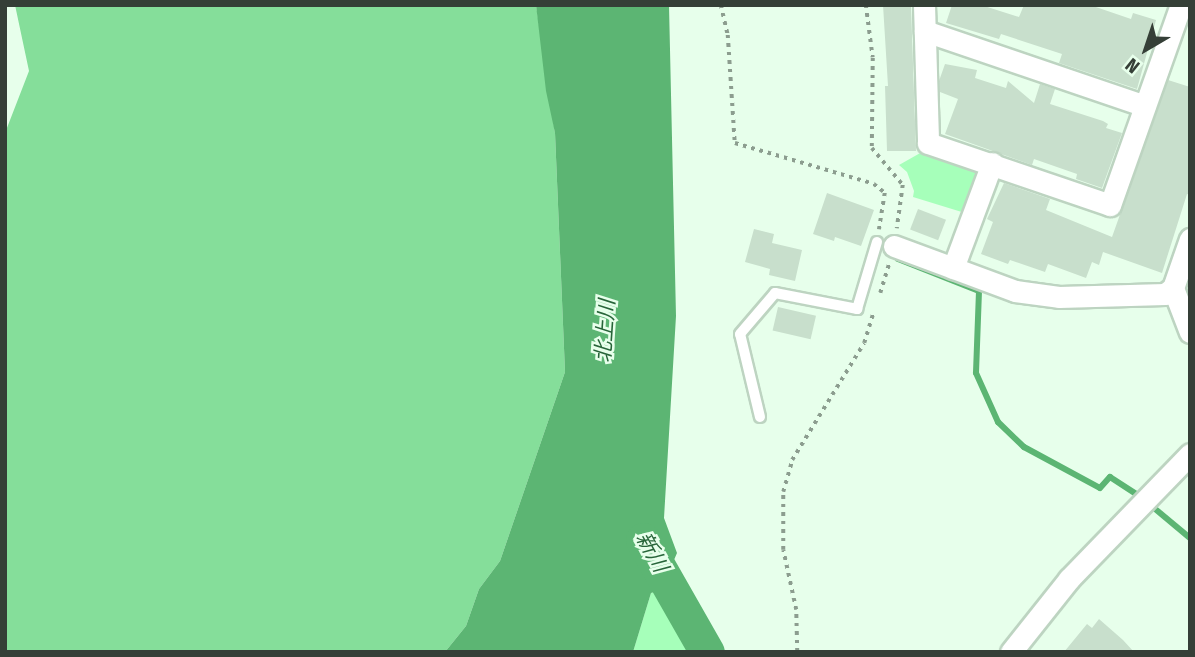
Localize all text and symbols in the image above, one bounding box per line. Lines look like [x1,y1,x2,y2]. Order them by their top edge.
north arrow [1111,14,1181,84]
text: N [1121,53,1144,78]
water label: 北上川 [590,299,620,363]
water label: 新川 [631,528,673,576]

